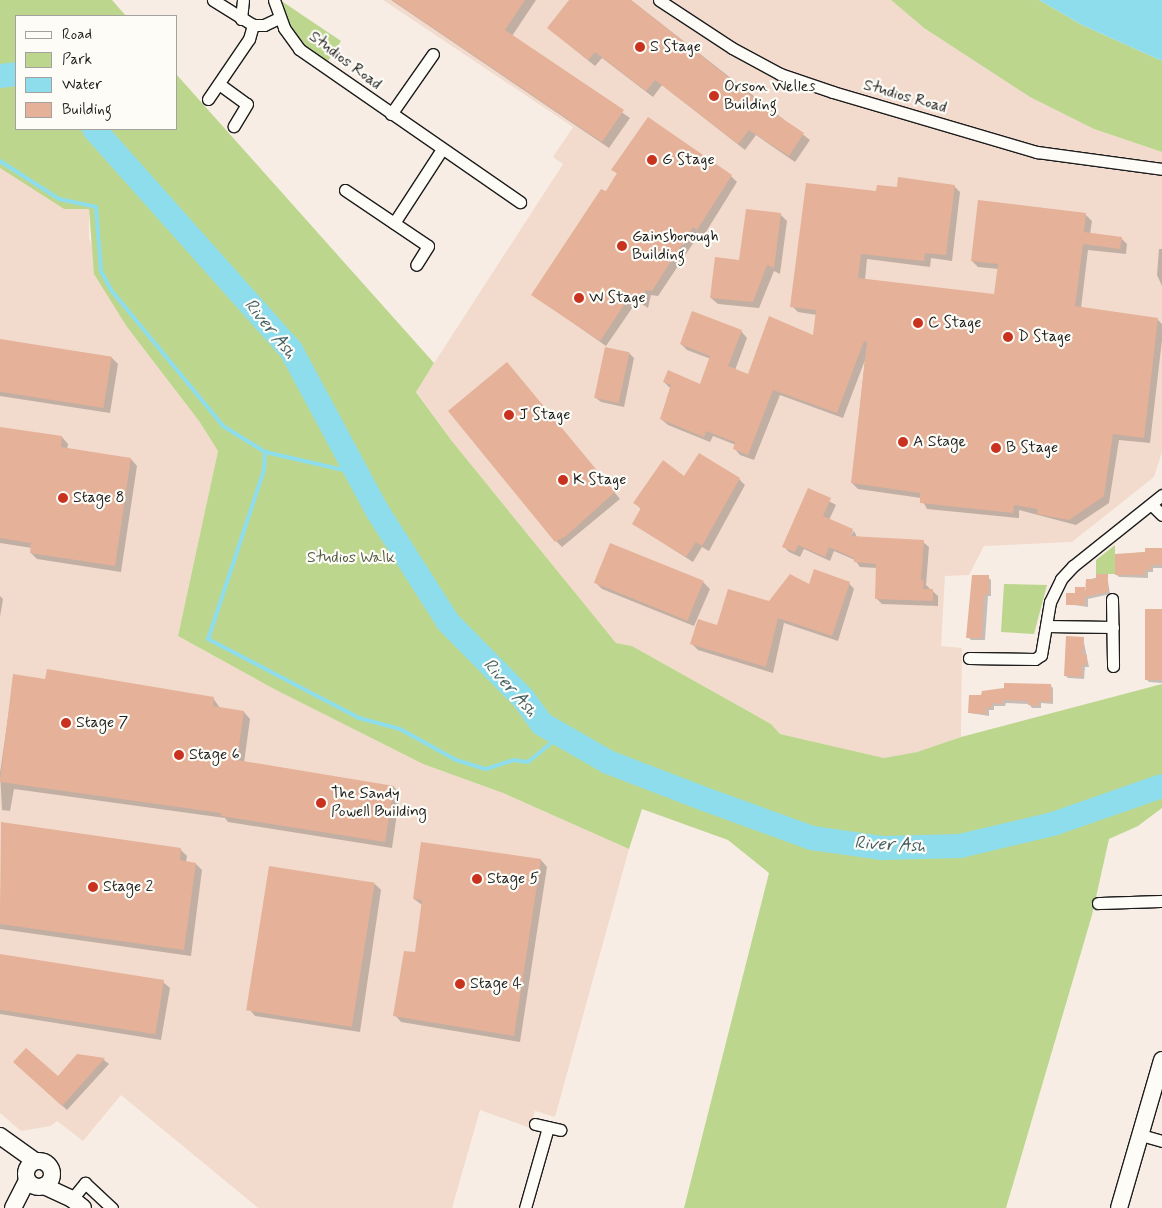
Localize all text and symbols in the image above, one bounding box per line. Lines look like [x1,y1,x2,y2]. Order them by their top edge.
legend [15,15,178,130]
text: Road [62,25,92,45]
street label: Studios Road [305,28,385,94]
place label: S Stage [650,37,701,57]
marker: S Stage [634,41,646,53]
text: Park [62,50,92,70]
text: Water [62,75,102,95]
street label: Studios Road [861,76,949,118]
place label: Orson Welles Building [724,77,816,115]
marker: Orson Welles Building [708,90,720,102]
text: Building [62,100,112,120]
place label: G Stage [662,150,715,170]
marker: G Stage [646,154,658,166]
place label: Gainsborough Building [632,227,719,265]
marker: Gainsborough Building [616,240,628,252]
place label: W Stage [589,288,646,308]
marker: W Stage [573,292,585,304]
water label: River Ash [239,294,301,364]
place label: C Stage [928,313,982,333]
marker: C Stage [912,317,924,329]
place label: D Stage [1018,327,1072,347]
marker: D Stage [1002,331,1014,343]
place label: J Stage [519,405,571,425]
marker: J Stage [503,409,515,421]
place label: A Stage [913,432,966,452]
marker: A Stage [897,436,909,448]
place label: B Stage [1006,438,1059,458]
marker: B Stage [990,442,1002,454]
place label: K Stage [573,470,627,490]
marker: K Stage [557,474,569,486]
place label: Stage 8 [73,488,125,508]
marker: Stage 8 [57,492,69,504]
park label: Studios Walk [307,548,395,568]
water label: River Ash [478,654,542,722]
place label: Stage 7 [76,713,128,733]
marker: Stage 7 [60,717,72,729]
place label: Stage 6 [189,745,240,765]
marker: Stage 6 [173,749,185,761]
place label: The Sandy Powell Building [331,784,428,822]
marker: The Sandy Powell Building [315,797,327,809]
water label: River Ash [854,832,926,858]
place label: Stage 5 [487,869,539,889]
marker: Stage 5 [471,873,483,885]
place label: Stage 2 [103,877,153,897]
marker: Stage 2 [87,881,99,893]
place label: Stage 4 [470,974,522,994]
marker: Stage 4 [454,978,466,990]

